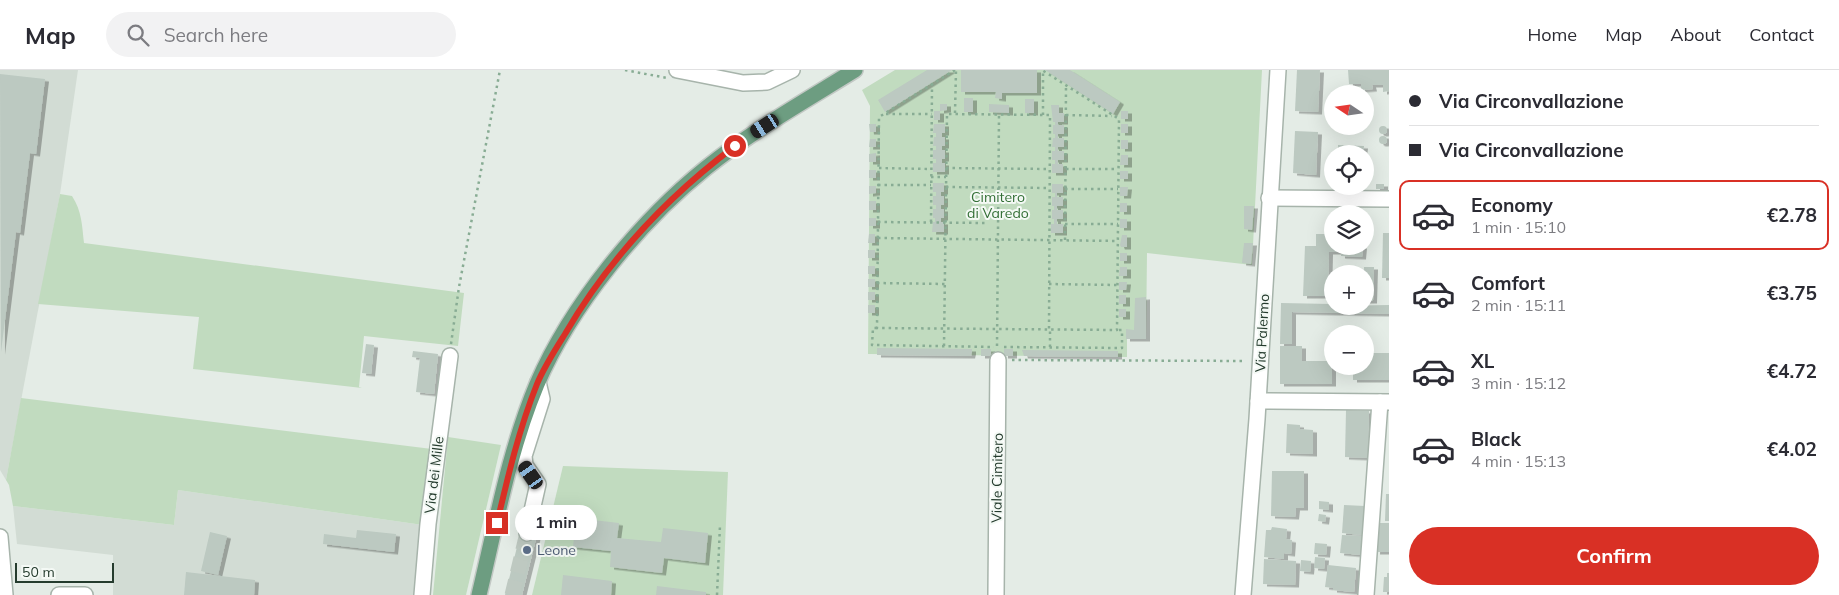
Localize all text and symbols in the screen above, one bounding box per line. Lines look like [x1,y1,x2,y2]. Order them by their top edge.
search box [106,12,456,57]
text: Map [25,20,76,50]
icon: search [124,21,152,49]
text: Search here [164,23,268,47]
text: Home [1527,23,1577,46]
text: Map [1605,23,1642,46]
text: About [1670,23,1721,46]
text: Contact [1749,23,1814,46]
north arrow [1324,85,1374,135]
map controls [1324,85,1374,375]
text: Via Circonvallazione [1439,89,1624,113]
car [748,112,781,140]
route start [724,135,746,157]
text: Via Circonvallazione [1439,138,1624,162]
button: locate [1324,145,1374,195]
park label: Cimitero di Varedo [967,188,1029,222]
icon: car [1411,193,1456,238]
text: Economy [1471,193,1553,217]
text: €2.78 [1767,203,1817,227]
button: layers [1324,205,1374,255]
text: 1 min · 15:10 [1471,217,1566,237]
button: + [1324,265,1374,315]
icon: car [1411,271,1456,316]
text: Comfort [1471,271,1545,295]
text: €3.75 [1767,281,1817,305]
street label: Via Palermo [1251,293,1273,373]
text: 2 min · 15:11 [1471,295,1566,315]
button: − [1324,325,1374,375]
icon: car [1411,349,1456,394]
text: XL [1471,349,1494,373]
text: €4.72 [1767,359,1817,383]
text: 3 min · 15:12 [1471,373,1566,393]
icon: car [1411,427,1456,472]
text: Black [1471,427,1521,451]
street label: Viale Cimitero [987,433,1007,523]
street label: Via dei Mille [420,435,448,515]
text: €4.02 [1767,437,1817,461]
text: 4 min · 15:13 [1471,451,1566,471]
car [516,458,545,492]
callout: 1 min [514,506,597,540]
route end [486,512,508,534]
text: 1 min [535,512,577,532]
button: Confirm [1409,527,1819,585]
place label: Leone [537,541,576,559]
marker: Leone [521,544,533,556]
scale bar [15,560,114,583]
text: 50 m [22,563,55,581]

